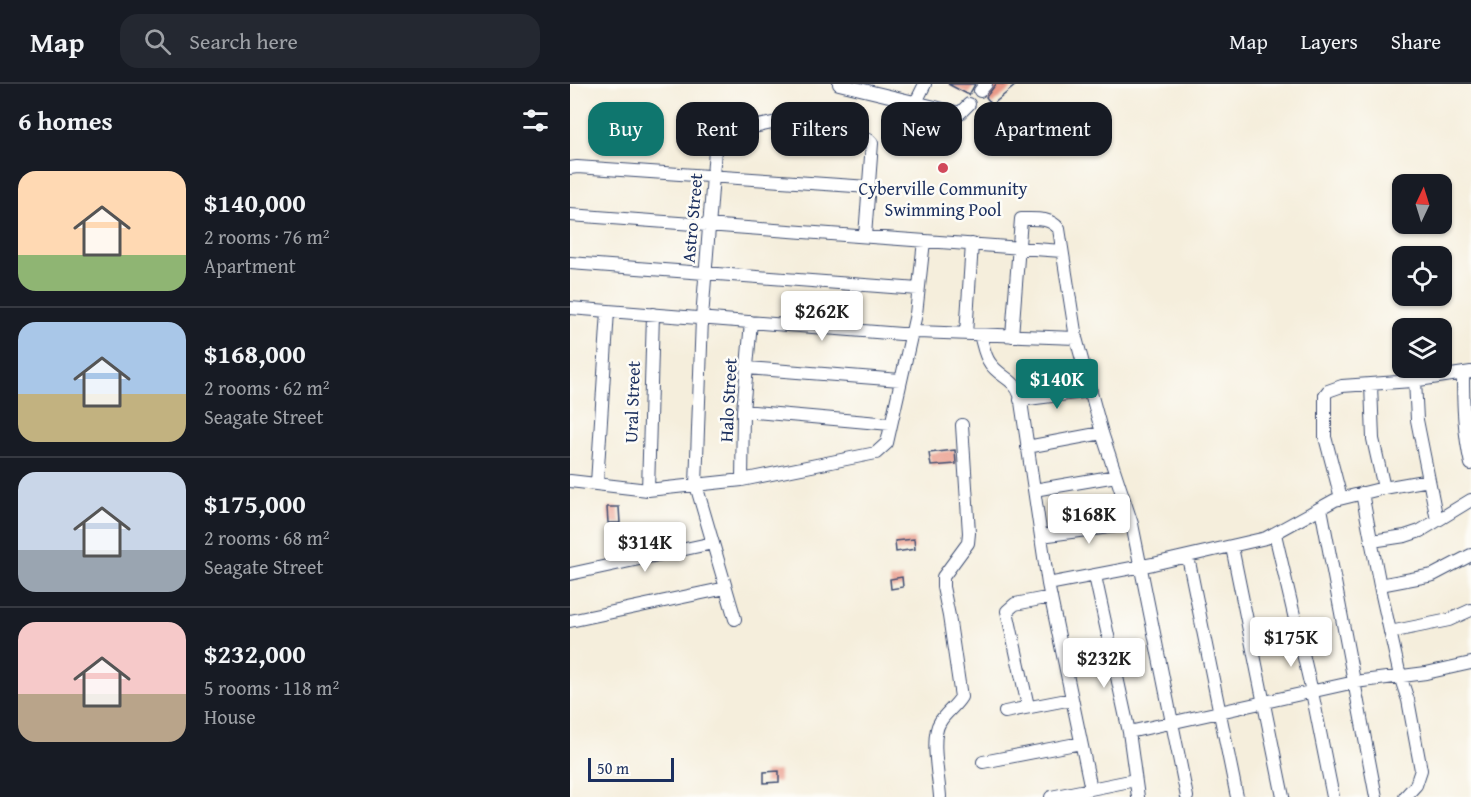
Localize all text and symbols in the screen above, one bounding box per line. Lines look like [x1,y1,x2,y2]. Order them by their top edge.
search box [120,14,540,68]
text: Map [30,21,84,62]
icon: search [141,25,174,58]
text: Search here [189,25,298,57]
text: Map [1229,26,1268,57]
text: Layers [1301,26,1358,57]
text: Share [1391,26,1441,57]
text: 6 homes [18,101,113,140]
chip: Buy [588,102,664,156]
chip: Rent [676,102,759,156]
chip: Filters [771,102,869,156]
chip: New [881,102,962,156]
chip: Apartment [974,102,1112,156]
icon: filters [519,104,552,137]
marker: Cyberville Community Swimming Pool [936,161,950,175]
street label: Astro Street [675,171,709,264]
north arrow [1392,174,1452,234]
map controls [1392,174,1452,378]
place label: Cyberville Community Swimming Pool [858,175,1028,223]
text: $140,000 [204,183,306,222]
icon: home [66,195,138,267]
text: 2 rooms · 76 m² [204,222,330,251]
button: locate [1392,246,1452,306]
text: Apartment [204,251,296,280]
pin: $262K [780,291,864,342]
text: $262K [795,296,849,325]
button: layers [1392,318,1452,378]
text: $168,000 [204,334,306,373]
icon: home [66,346,138,418]
street label: Halo Street [712,357,744,443]
pin: $140K [1015,359,1099,410]
street label: Ural Street [617,360,647,444]
text: $140K [1030,364,1084,393]
text: 2 rooms · 62 m² [204,373,330,402]
text: Seagate Street [204,402,323,431]
text: $175,000 [204,484,306,523]
pin: $168K [1047,494,1131,545]
icon: home [66,496,138,568]
text: $168K [1062,499,1116,528]
pin: $314K [603,522,687,573]
text: 2 rooms · 68 m² [204,523,330,552]
text: $314K [618,527,672,556]
text: Seagate Street [204,552,323,581]
pin: $175K [1249,617,1333,668]
text: $175K [1264,622,1318,651]
text: $232,000 [204,634,306,673]
pin: $232K [1062,638,1146,689]
text: $232K [1077,643,1131,672]
icon: home [66,646,138,718]
text: 5 rooms · 118 m² [204,673,339,702]
text: House [204,702,256,731]
scale bar [588,755,674,782]
text: 50 m [597,756,629,780]

